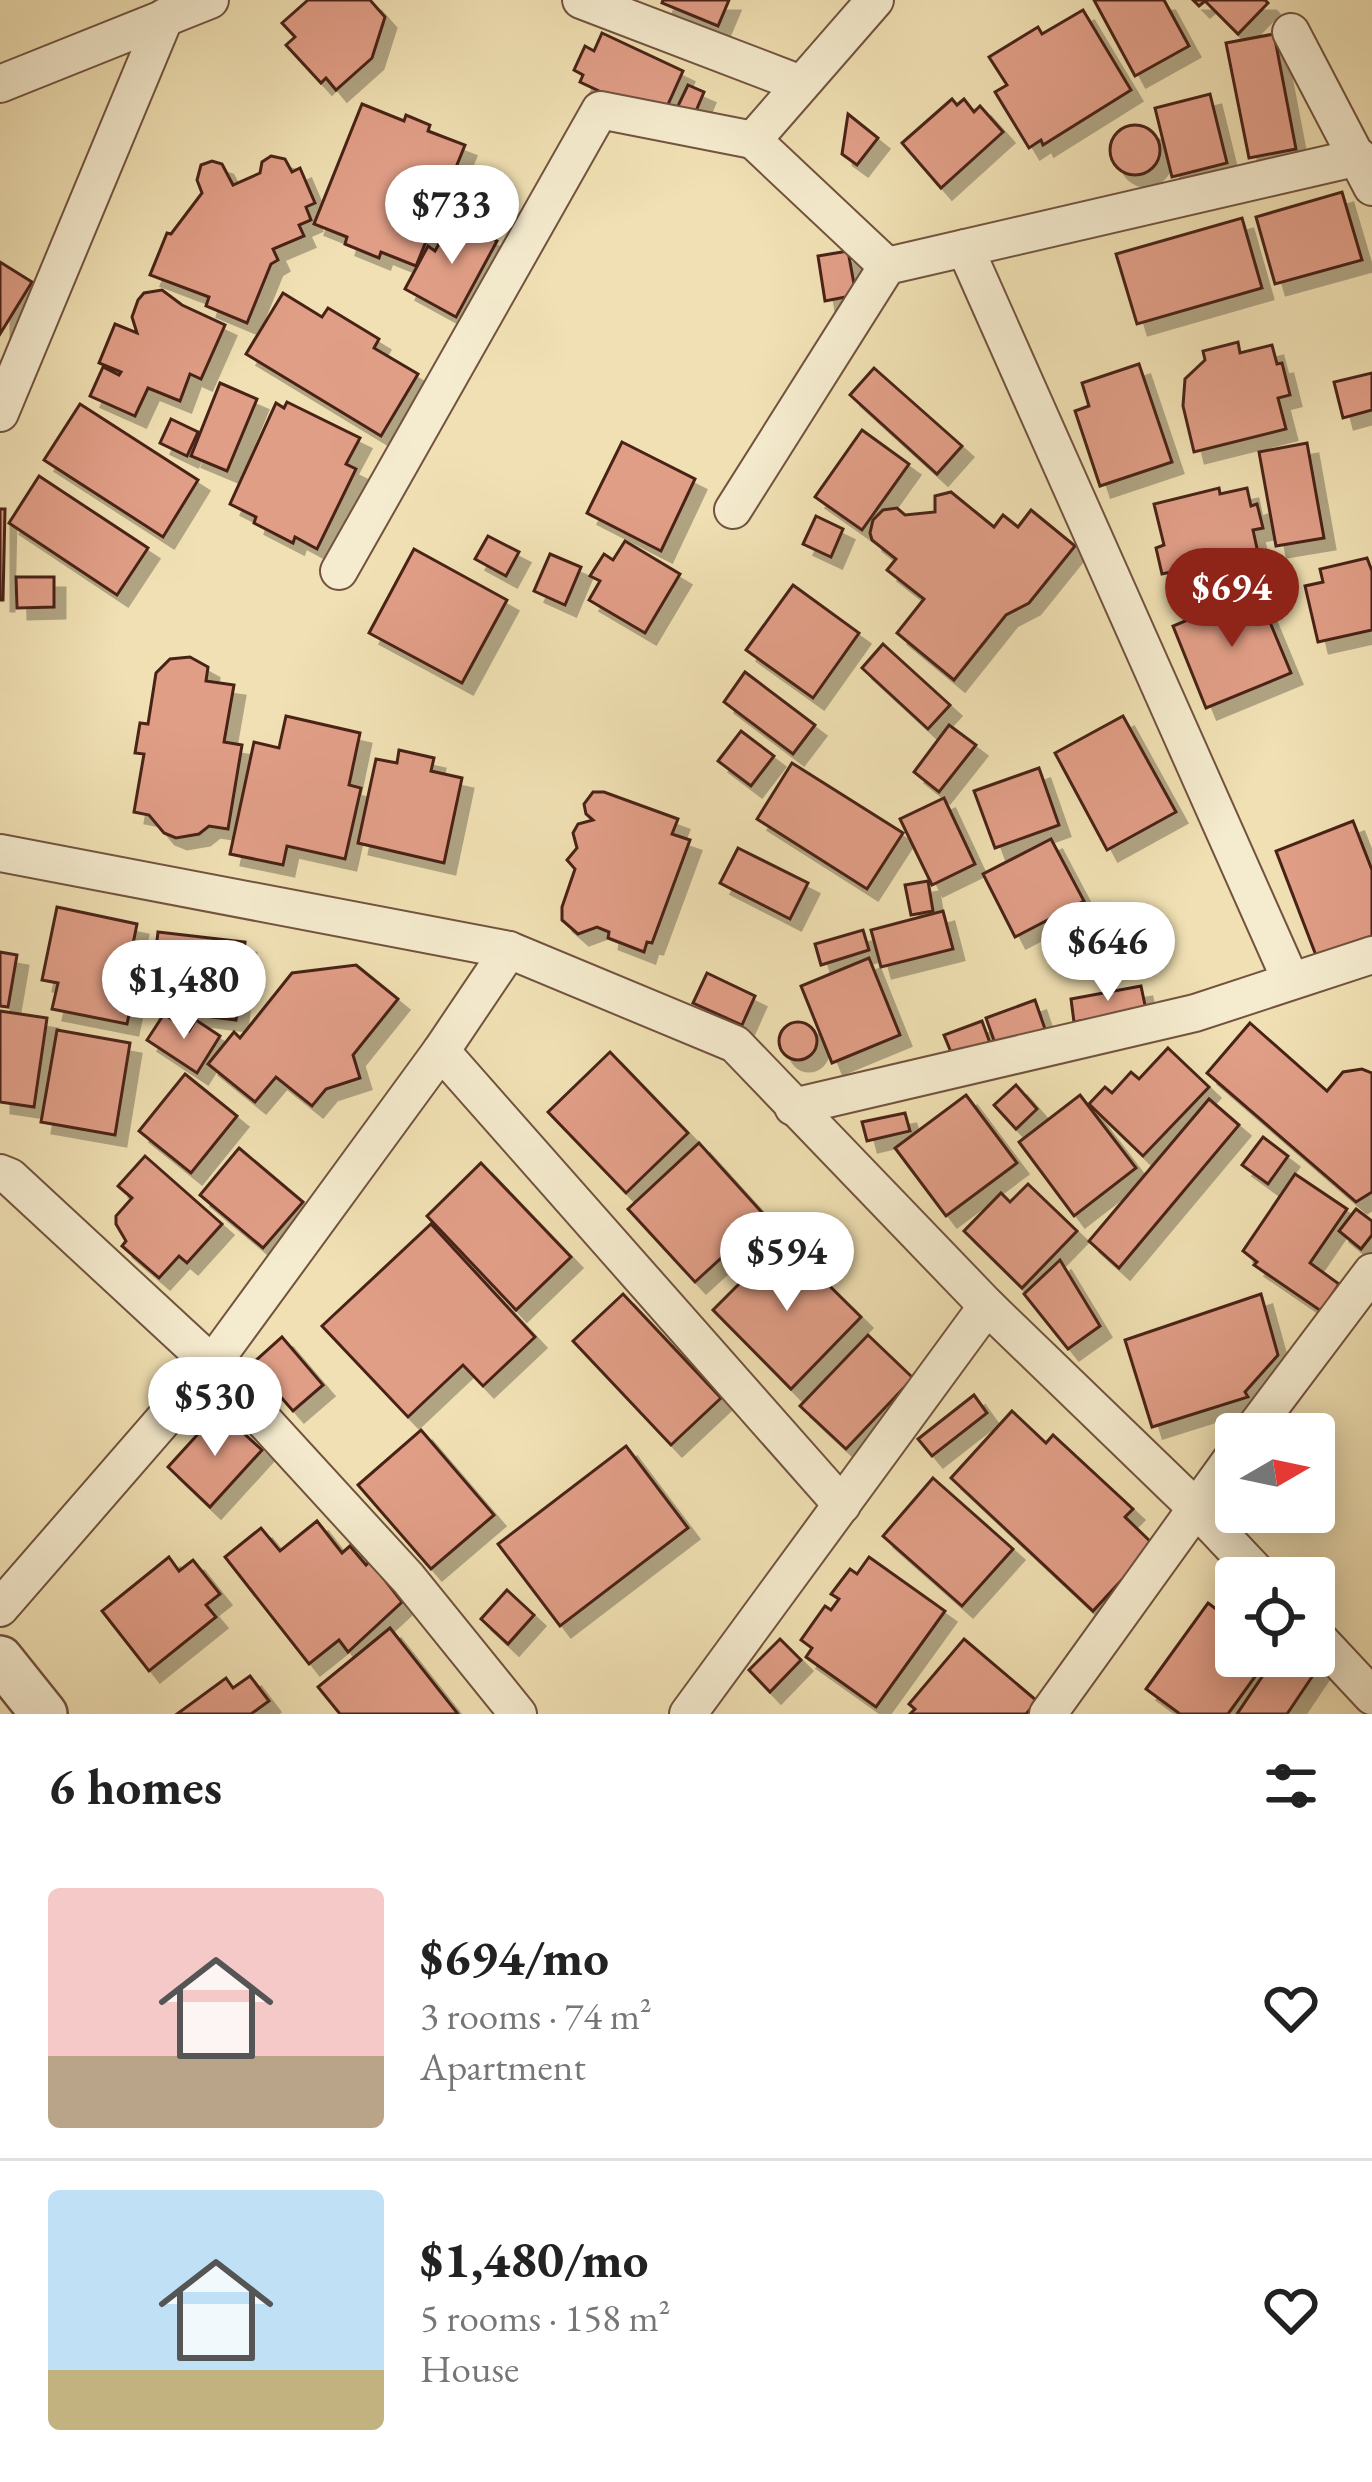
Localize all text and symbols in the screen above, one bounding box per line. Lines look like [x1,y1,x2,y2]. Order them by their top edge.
pin: $733 [381,165,523,267]
text: $733 [412,178,492,229]
pin: $694 [1161,548,1303,650]
text: $694 [1192,561,1272,612]
pin: $646 [1037,902,1179,1004]
text: $646 [1068,915,1148,966]
pin: $1,480 [86,940,282,1042]
text: $1,480 [129,953,239,1004]
pin: $594 [716,1212,858,1314]
text: $594 [747,1225,827,1276]
pin: $530 [144,1357,286,1459]
text: $530 [175,1370,255,1421]
north arrow [1215,1413,1335,1533]
map controls [1215,1413,1335,1677]
button: locate [1215,1557,1335,1677]
text: 6 homes [48,1753,222,1819]
icon: filters [1258,1753,1324,1819]
text: $694/mo [420,1924,609,1990]
icon: home [144,1936,288,2080]
icon: heart [1258,1975,1324,2041]
text: 3 rooms · 74 m² [420,1990,652,2041]
text: Apartment [420,2041,586,2092]
text: $1,480/mo [420,2226,648,2292]
icon: home [144,2238,288,2382]
icon: heart [1258,2277,1324,2343]
text: 5 rooms · 158 m² [420,2292,671,2343]
text: House [420,2343,519,2394]

